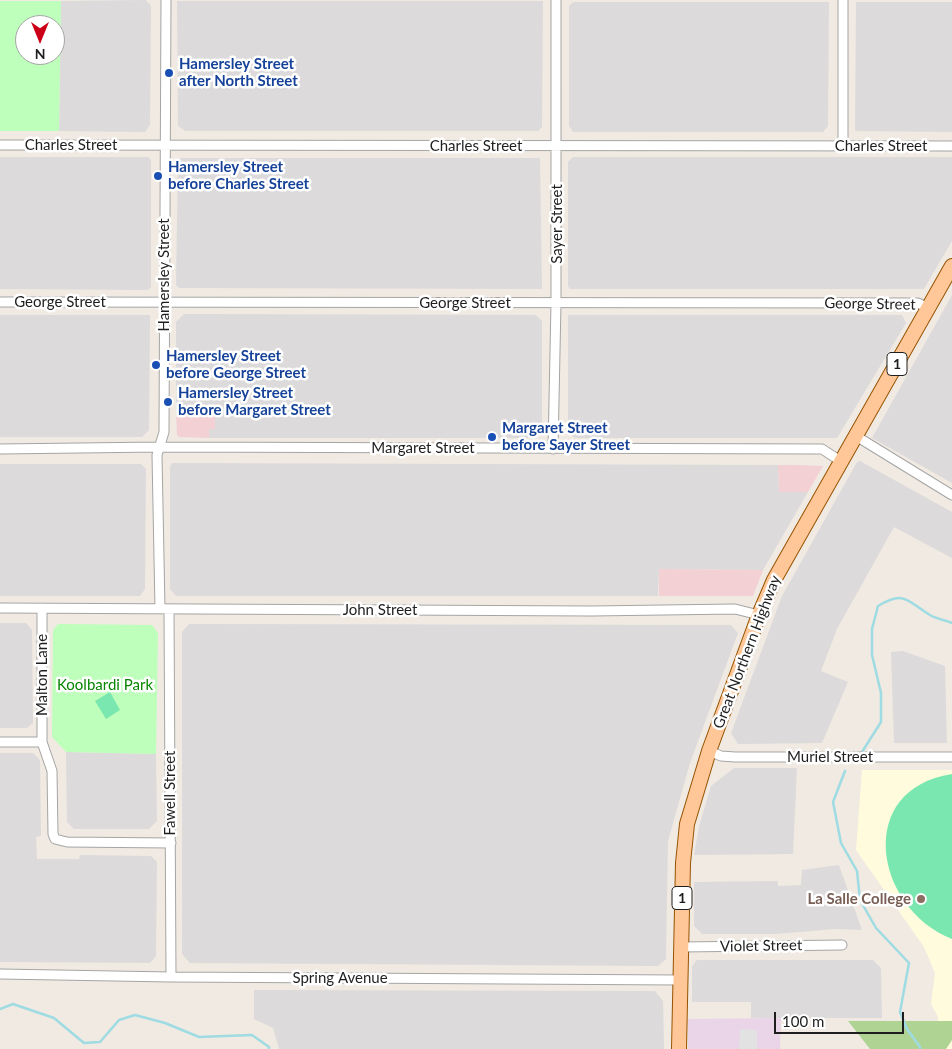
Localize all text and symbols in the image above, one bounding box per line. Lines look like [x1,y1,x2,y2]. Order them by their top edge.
north arrow [15,15,65,65]
text: N [35,46,45,63]
place label: Hamersley Street after North Street [179,55,298,90]
marker: Hamersley Street after North Street [163,67,175,79]
street label: Charles Street [25,136,117,154]
street label: Charles Street [430,137,522,155]
street label: Charles Street [835,137,927,155]
place label: Hamersley Street before Charles Street [168,158,309,193]
marker: Hamersley Street before Charles Street [152,170,164,182]
street label: Sayer Street [548,184,566,264]
street label: Hamersley Street [155,218,173,332]
street label: George Street [14,293,106,311]
street label: George Street [419,294,511,312]
street label: George Street [824,294,916,314]
place label: Hamersley Street before George Street [166,347,306,382]
road number: 1 [887,352,907,376]
marker: Hamersley Street before George Street [150,359,162,371]
place label: Hamersley Street before Margaret Street [178,384,331,419]
marker: Hamersley Street before Margaret Street [162,396,174,408]
place label: Margaret Street before Sayer Street [502,419,630,454]
marker: Margaret Street before Sayer Street [486,431,498,443]
street label: Margaret Street [371,439,475,457]
street label: Great Northern Highway [709,573,785,731]
street label: John Street [343,601,417,619]
street label: Malton Lane [33,634,51,716]
park label: Koolbardi Park [57,676,153,694]
street label: Muriel Street [787,748,873,766]
street label: Fawell Street [161,751,179,835]
road number: 1 [672,886,692,910]
place label: La Salle College [807,890,911,908]
marker: La Salle College [915,893,927,905]
street label: Violet Street [720,936,802,956]
street label: Spring Avenue [292,969,388,987]
scale bar [777,1002,907,1034]
text: 100 m [782,1012,824,1030]

